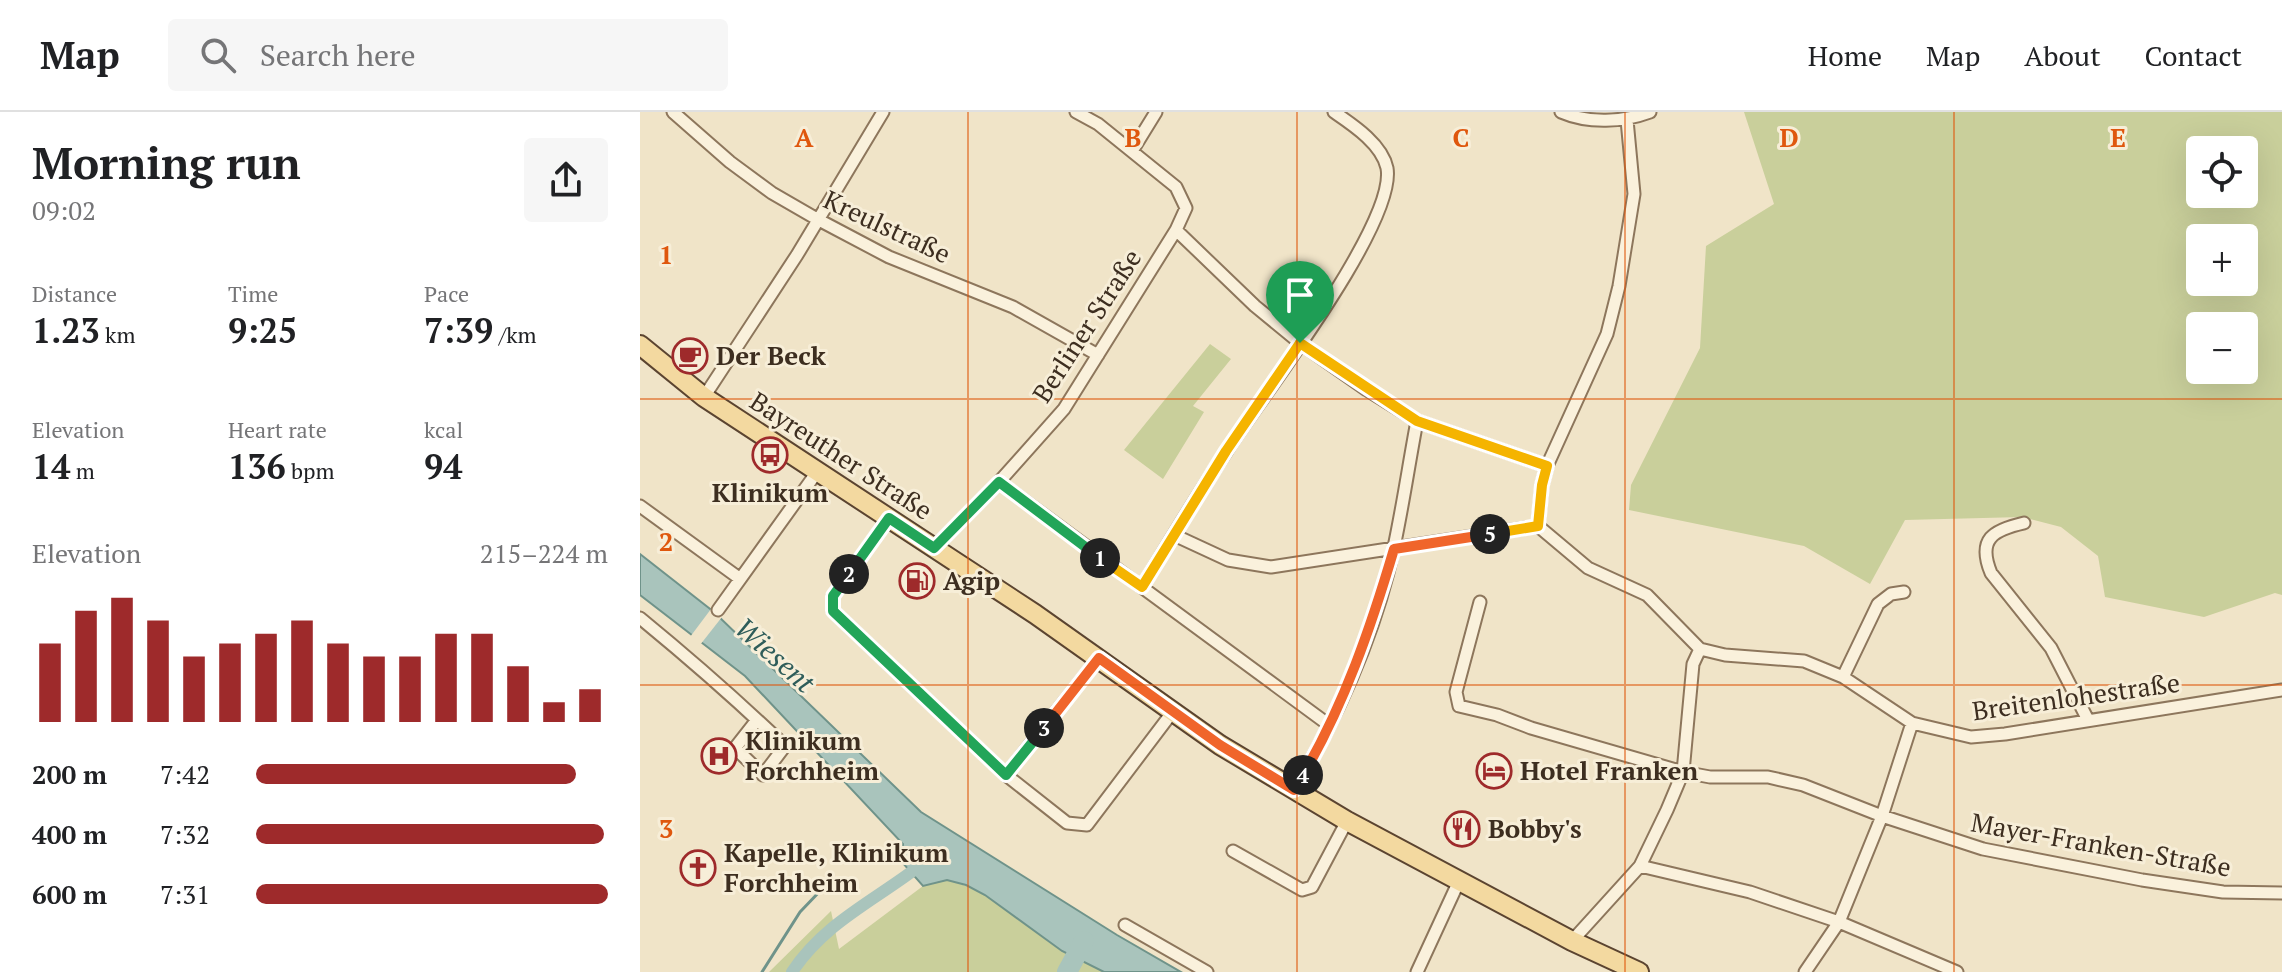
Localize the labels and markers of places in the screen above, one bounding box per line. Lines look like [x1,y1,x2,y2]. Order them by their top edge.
pin [1266,261,1334,343]
cafe icon: Der Beck [671,337,709,375]
place label: Der Beck [716,338,827,372]
bus stop icon: Klinikum [751,436,789,474]
place label: Klinikum [712,475,828,509]
pin: 5 [1470,514,1510,554]
pin: 1 [1080,538,1120,578]
pin: 2 [829,554,869,594]
fuel station icon: Agip [898,562,936,600]
place label: Agip [943,563,1000,597]
pin: 3 [1024,708,1064,748]
place label: Klinikum Forchheim [745,723,879,787]
hospital icon: Klinikum Forchheim [700,737,738,775]
hotel icon: Hotel Franken [1475,752,1513,790]
place label: Hotel Franken [1520,753,1698,787]
pin: 4 [1283,755,1323,795]
restaurant icon: Bobby's [1443,810,1481,848]
place label: Bobby's [1488,811,1582,845]
place label: Kapelle, Klinikum Forchheim [724,835,948,899]
church icon: Kapelle, Klinikum Forchheim [679,849,717,887]

